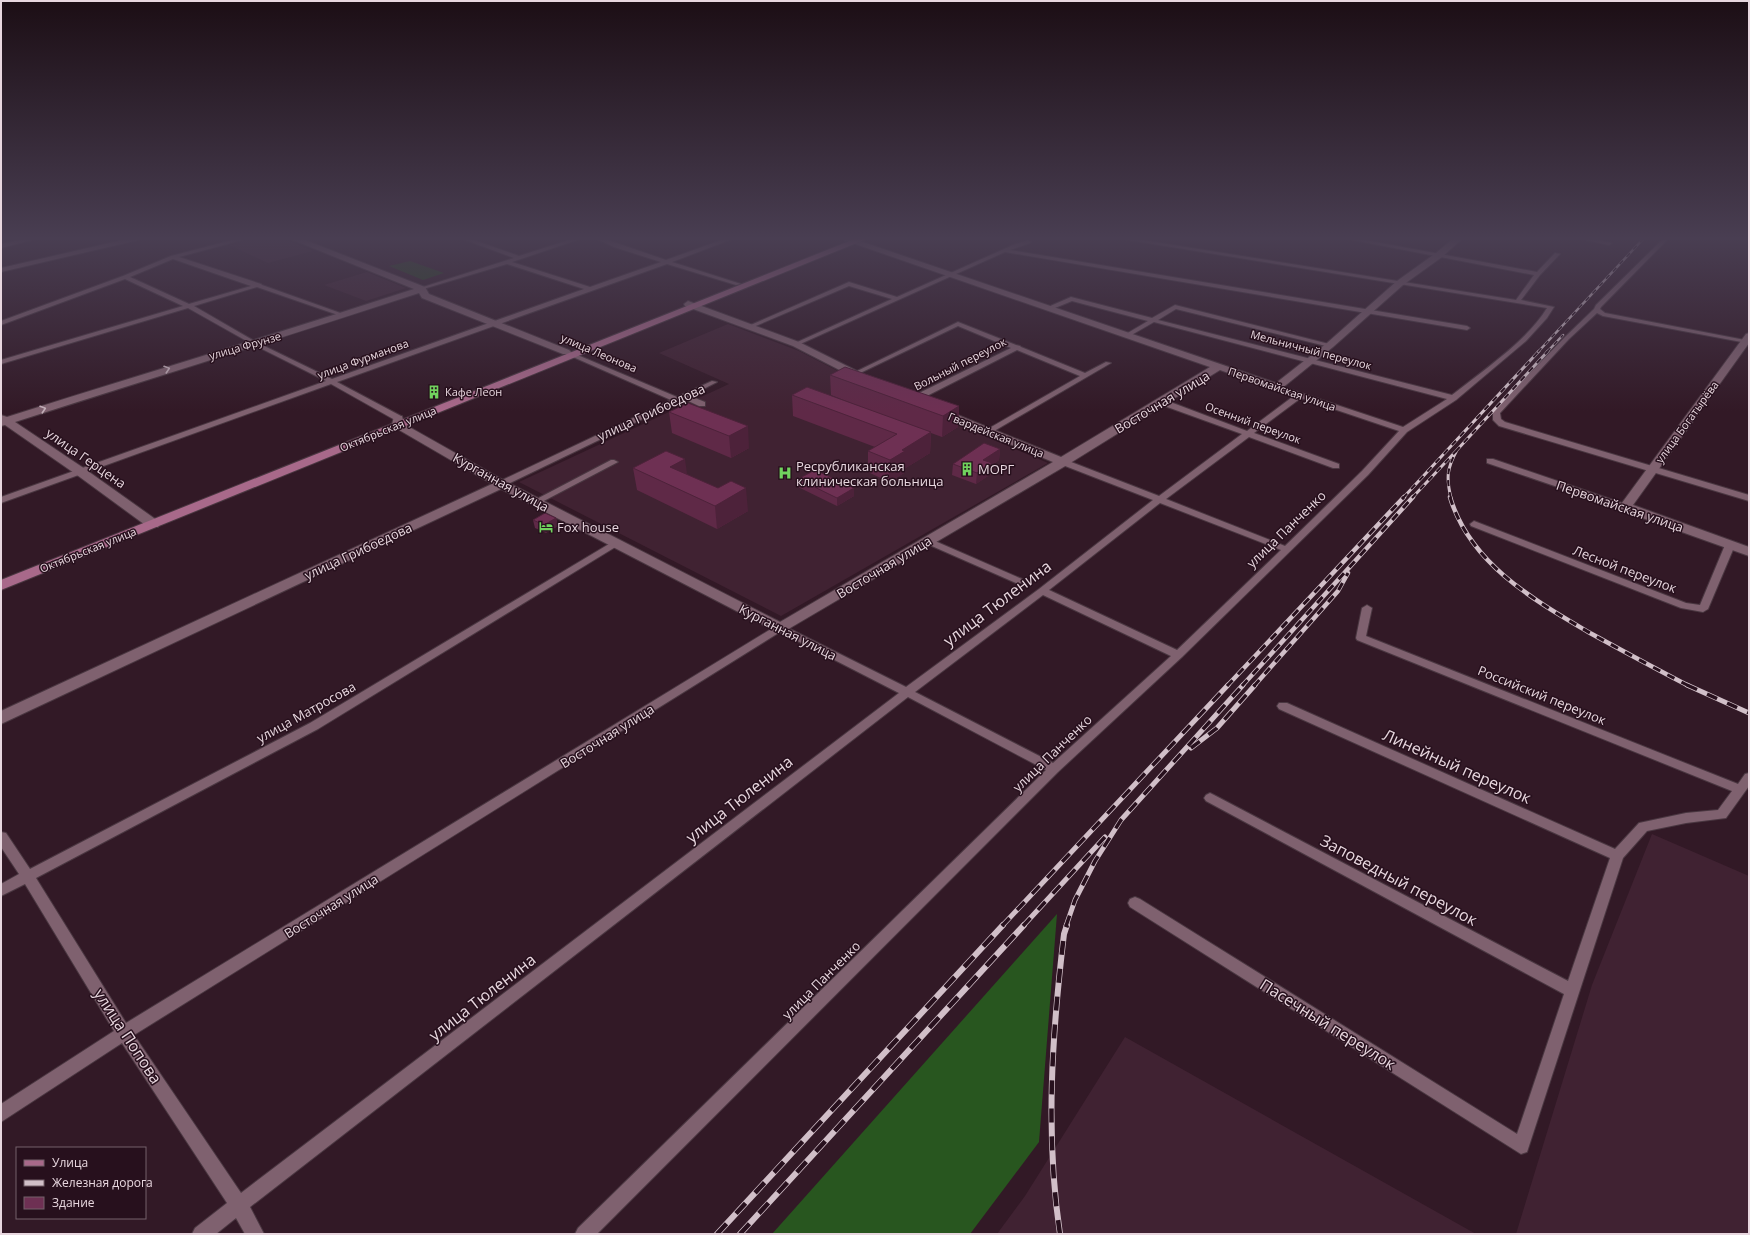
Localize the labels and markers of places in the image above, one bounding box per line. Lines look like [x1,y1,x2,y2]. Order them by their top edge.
building icon: Кафе Леон [426,384,442,400]
place label: Кафе Леон [445,384,502,399]
place label: Ресрубликанская клиническая больница [796,457,943,490]
place label: МОРГ [978,460,1015,478]
building icon: МОРГ [959,461,975,477]
hospital icon: Ресрубликанская клиническая больница [777,465,793,481]
place label: Fox house [557,518,619,536]
hotel icon: Fox house [538,519,554,535]

